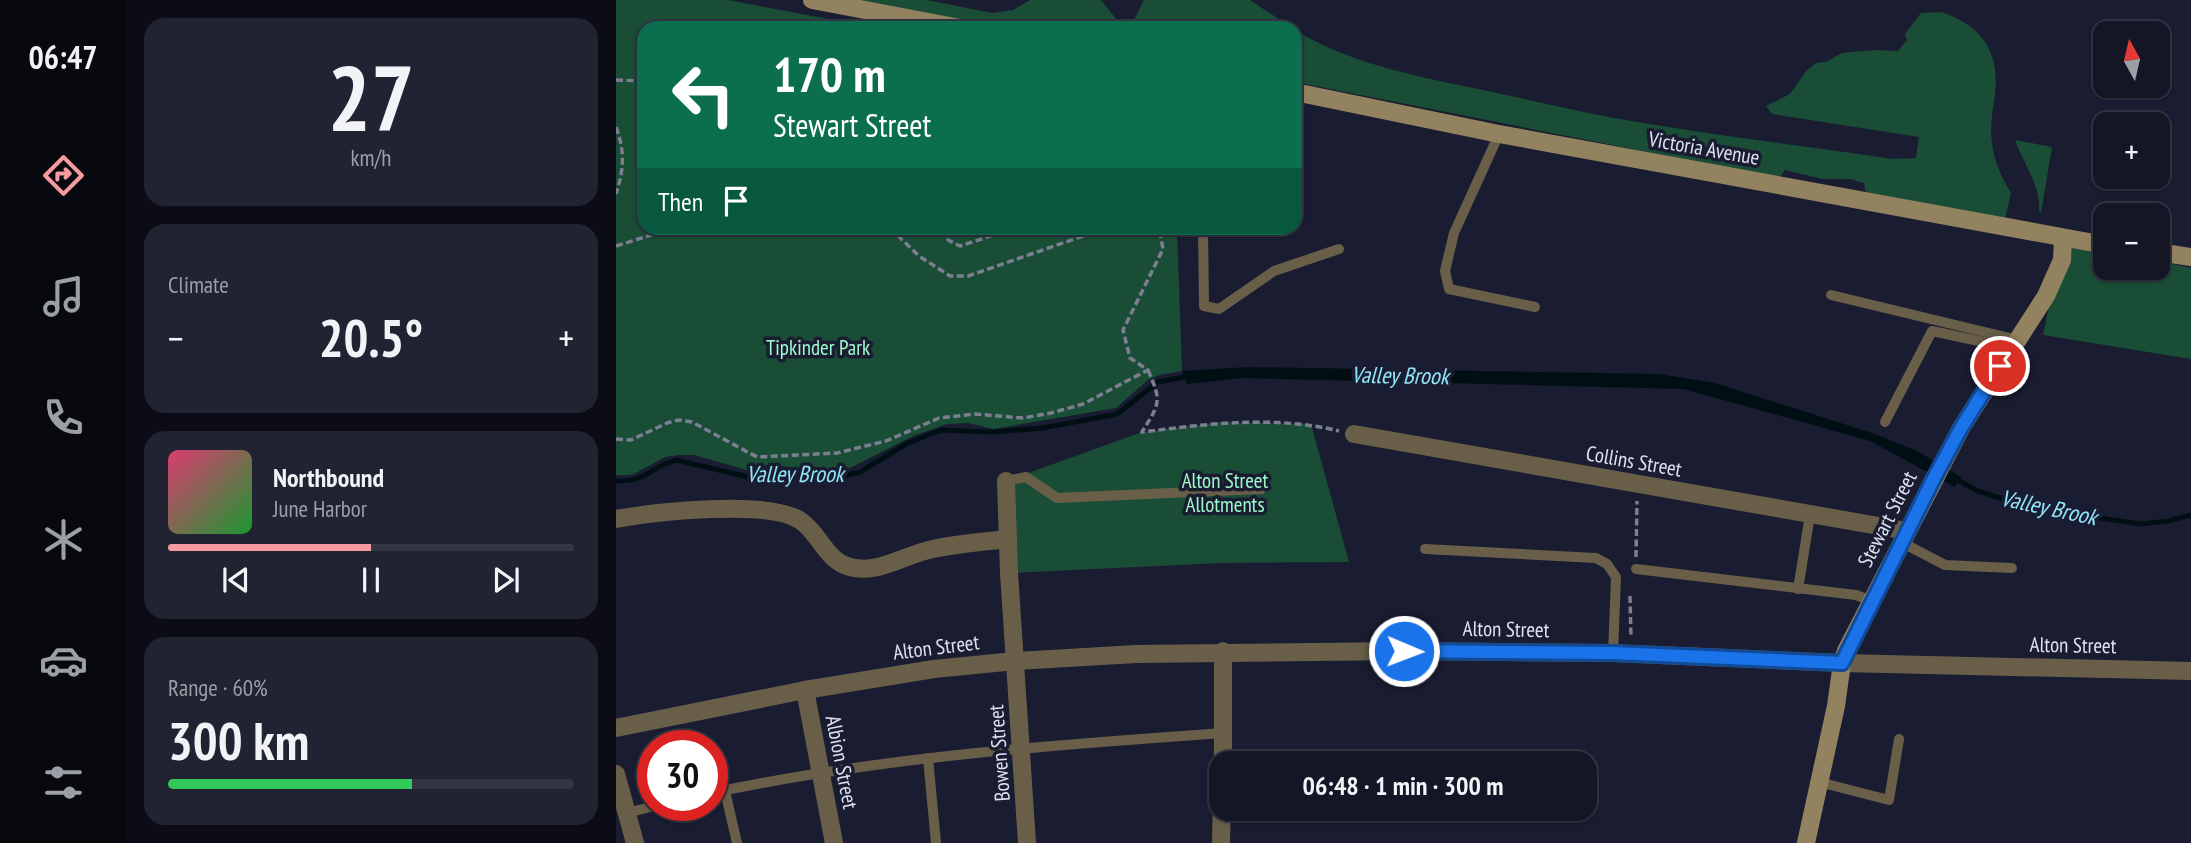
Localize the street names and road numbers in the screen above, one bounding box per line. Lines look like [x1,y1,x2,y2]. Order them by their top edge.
street label: Victoria Avenue [1645,125,1762,171]
street label: Collins Street [1584,439,1684,483]
street label: Stewart Street [1851,466,1923,571]
street label: Alton Street [1462,615,1550,643]
street label: Alton Street [891,628,981,666]
street label: Alton Street [2029,631,2117,659]
street label: Bowen Street [982,704,1016,802]
street label: Albion Street [820,713,864,811]

